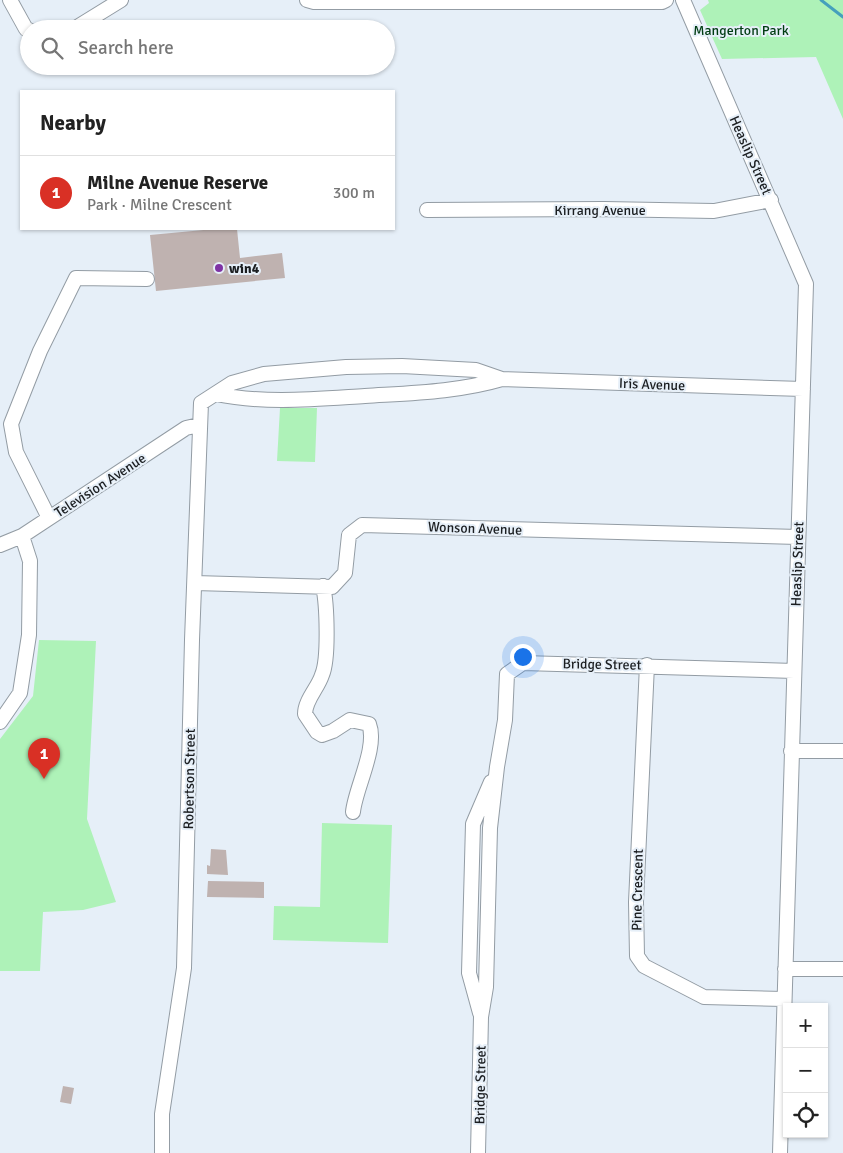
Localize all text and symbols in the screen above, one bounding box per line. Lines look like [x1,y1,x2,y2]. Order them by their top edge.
search box [20,20,395,75]
park label: Mangerton Park [693,22,789,39]
icon: search [38,34,66,62]
text: Search here [78,36,174,60]
text: Nearby [40,110,106,136]
street label: Heaslip Street [726,113,776,197]
text: Milne Avenue Reserve [87,171,268,195]
text: 1 [52,183,60,203]
text: 300 m [333,183,375,203]
text: Park · Milne Crescent [87,195,232,215]
street label: Kirrang Avenue [554,202,646,219]
place label: win4 [229,260,260,277]
marker: win4 [213,262,225,274]
street label: Iris Avenue [619,375,685,394]
street label: Television Avenue [52,450,149,521]
street label: Wonson Avenue [428,518,522,539]
street label: Heaslip Street [788,521,807,607]
your location [510,644,536,670]
street label: Bridge Street [562,655,642,674]
street label: Robertson Street [180,728,199,830]
pin: 1 [28,738,60,779]
street label: Pine Crescent [628,849,647,931]
map controls [783,1003,828,1138]
button: + [783,1003,828,1048]
street label: Bridge Street [471,1045,490,1125]
button: − [783,1048,828,1093]
button: locate [783,1093,828,1138]

